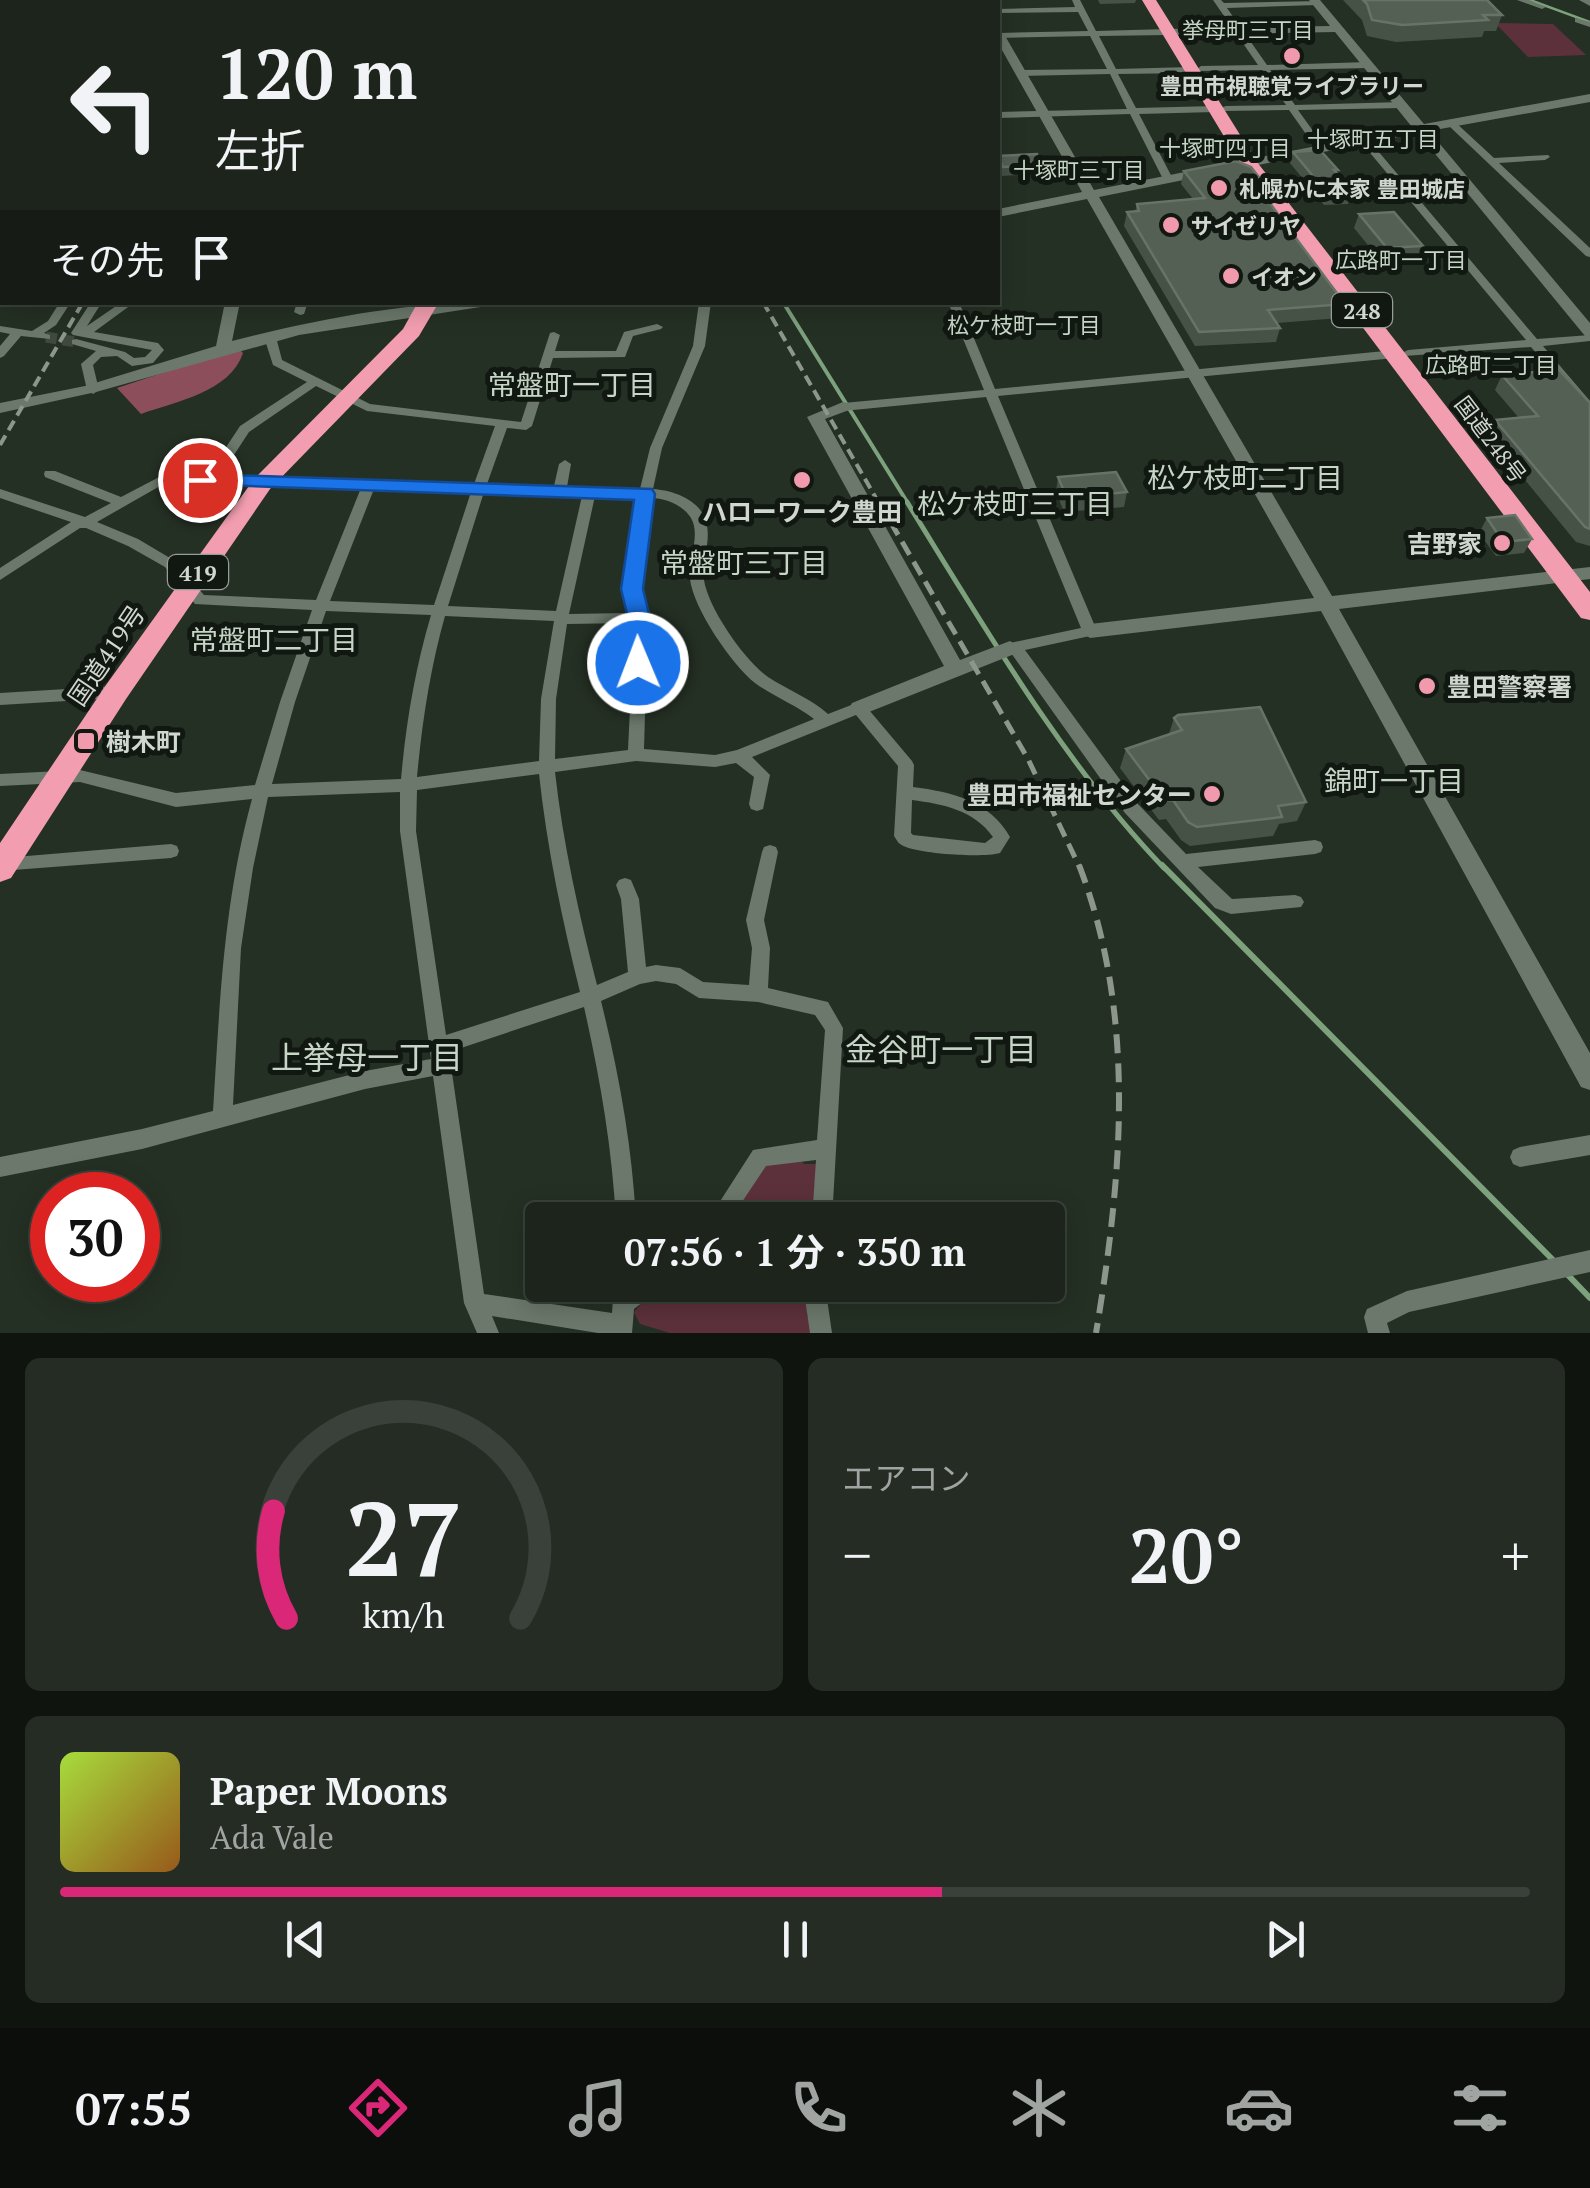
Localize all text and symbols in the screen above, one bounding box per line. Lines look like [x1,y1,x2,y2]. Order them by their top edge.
district label: 挙母町三丁目 [1182,15,1314,44]
text: 120 m [215,26,417,119]
icon: left [50,40,180,170]
marker: 豊田市視聴覚ライブラリー [1281,45,1303,67]
place label: 豊田市視聴覚ライブラリー [1160,71,1424,100]
text: 左折 [215,120,305,180]
district label: 十塚町五丁目 [1307,124,1439,153]
district label: 十塚町四丁目 [1159,133,1291,162]
district label: 十塚町三丁目 [1013,155,1145,184]
place label: 札幌かに本家 豊田城店 [1239,174,1465,203]
marker: 札幌かに本家 豊田城店 [1208,177,1230,199]
place label: サイゼリヤ [1191,211,1301,240]
marker: サイゼリヤ [1160,214,1182,236]
icon: arrive [184,230,239,285]
text: その先 [50,235,164,285]
district label: 広路町一丁目 [1335,245,1467,274]
place label: イオン [1251,262,1317,291]
marker: イオン [1220,265,1242,287]
road number: 248 [1332,293,1392,327]
district label: 松ケ枝町一丁目 [947,310,1101,339]
district label: 広路町二丁目 [1425,350,1557,379]
district label: 常盤町一丁目 [488,366,656,403]
street label: 国道248号 [1449,390,1533,488]
pin [158,438,243,523]
icon: arrive [173,453,228,508]
district label: 松ケ枝町二丁目 [1147,459,1343,496]
marker: ハローワーク豊田 [791,469,813,491]
district label: 松ケ枝町三丁目 [917,485,1113,522]
place label: ハローワーク豊田 [702,495,902,528]
place label: 吉野家 [1407,527,1482,560]
marker: 吉野家 [1491,532,1513,554]
district label: 常盤町三丁目 [660,544,828,581]
road number: 419 [168,555,228,589]
street label: 国道419号 [60,598,152,712]
position arrow [586,611,690,715]
district label: 常盤町二丁目 [190,621,358,658]
place label: 豊田警察署 [1447,670,1572,703]
marker: 豊田警察署 [1416,675,1438,697]
place label: 樹木町 [106,725,181,758]
marker: 樹木町 [75,730,97,752]
district label: 錦町一丁目 [1324,762,1464,799]
place label: 豊田市福祉センター [967,778,1192,811]
marker: 豊田市福祉センター [1201,783,1223,805]
district label: 金谷町一丁目 [845,1028,1037,1070]
district label: 上挙母一丁目 [271,1036,463,1078]
speed limit sign: 30 [30,1172,160,1302]
text: 07:56 · 1 分 · 350 m [624,1227,966,1277]
text: エアコン [843,1457,971,1499]
text: 27 [345,1468,463,1606]
text: 20° [1128,1505,1244,1604]
text: − [843,1518,872,1591]
text: + [1501,1518,1530,1591]
text: km/h [362,1591,445,1638]
text: Paper Moons [210,1766,448,1816]
text: Ada Vale [210,1816,334,1858]
icon: previous [278,1912,333,1967]
icon: pause [768,1912,823,1967]
icon: next [1258,1912,1313,1967]
icon: directions [343,2073,413,2143]
icon: music [563,2073,633,2143]
icon: phone [784,2073,854,2143]
icon: climate [1004,2073,1074,2143]
icon: car [1224,2073,1294,2143]
icon: filters [1445,2073,1515,2143]
text: 07:55 [75,2078,192,2138]

